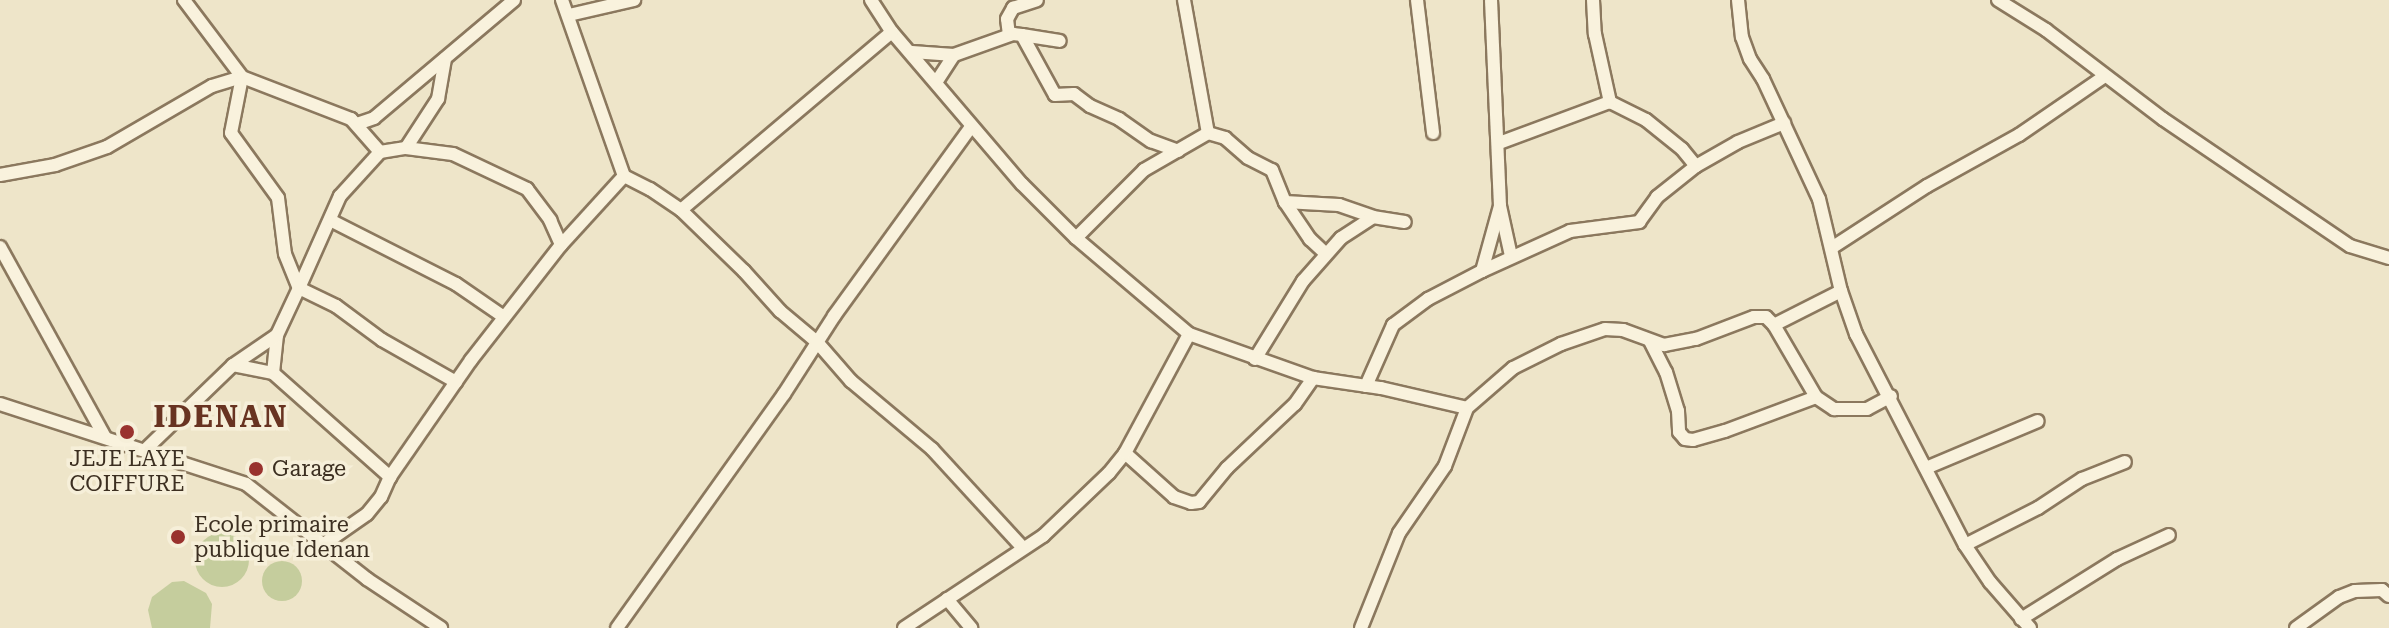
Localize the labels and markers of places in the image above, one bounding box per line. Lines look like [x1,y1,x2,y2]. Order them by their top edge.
marker: JEJE LAYE COIFFURE [118,423,136,441]
place label: JEJE LAYE COIFFURE [69,445,185,496]
place label: Garage [272,456,346,482]
marker: Garage [247,460,265,478]
place label: Ecole primaire publique Idenan [194,511,370,562]
marker: Ecole primaire publique Idenan [169,528,187,546]

